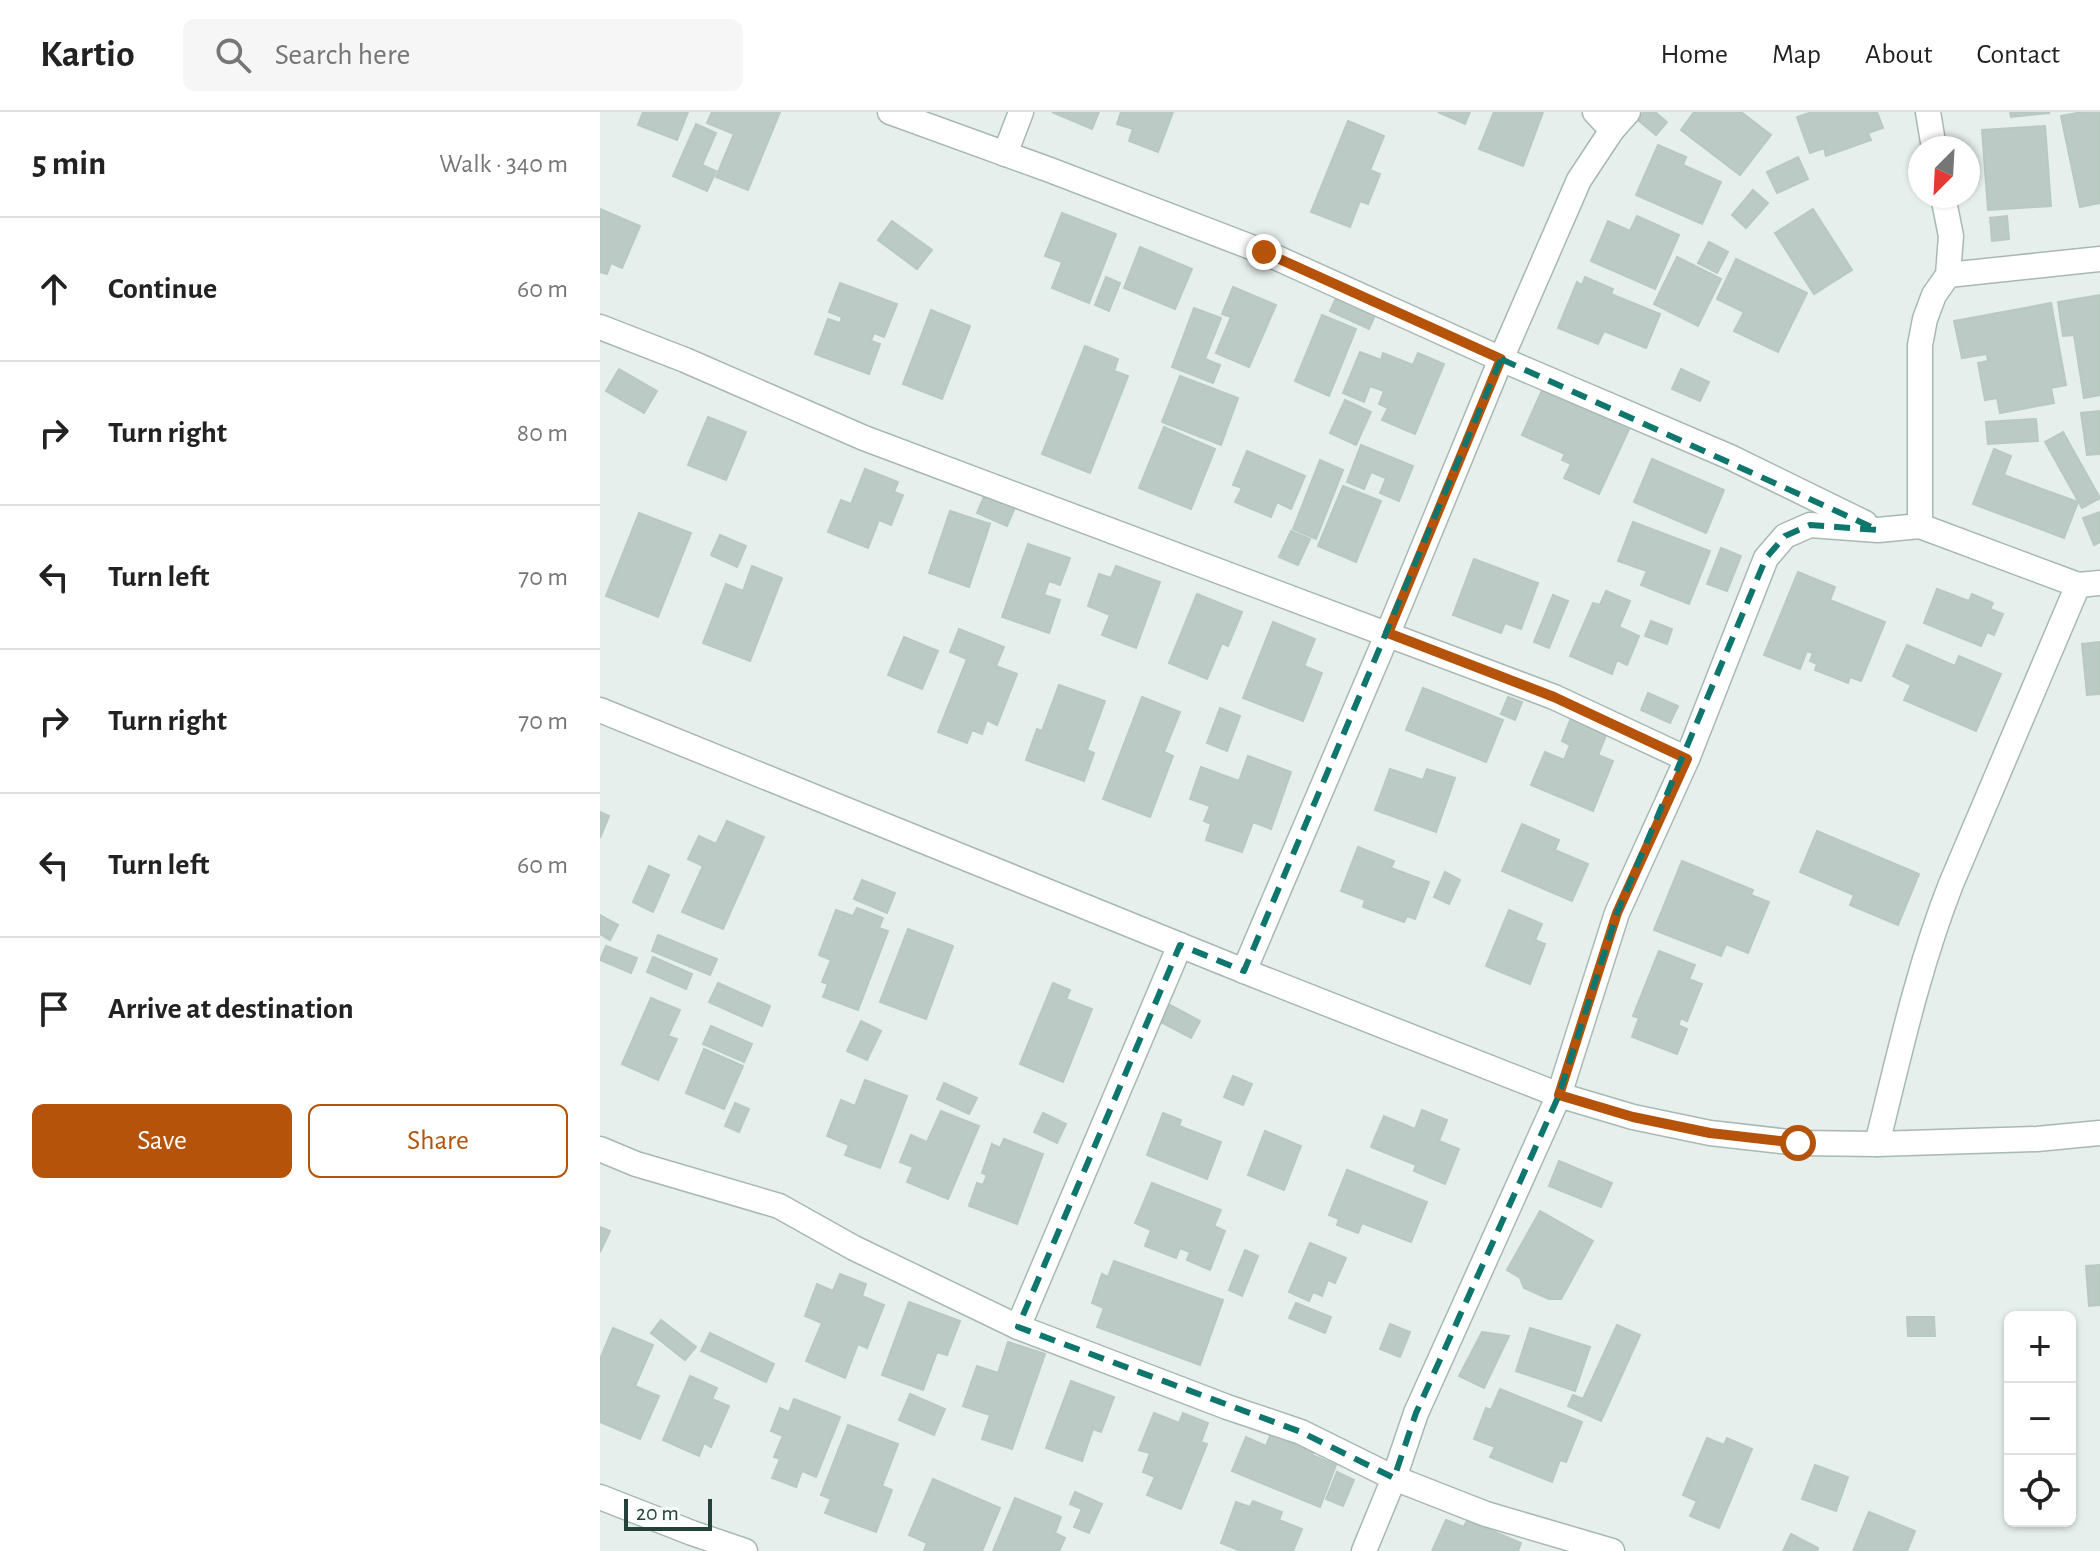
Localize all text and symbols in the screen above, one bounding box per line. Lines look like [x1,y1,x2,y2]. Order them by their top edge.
search box [183,19,743,91]
icon: search [211,33,255,77]
text: Kartio [40,36,135,74]
text: Search here [275,40,410,70]
text: Home [1661,41,1728,69]
text: Map [1772,41,1821,69]
text: About [1865,41,1933,69]
text: Contact [1977,41,2060,69]
north arrow [1908,136,1980,208]
text: 5 min [32,147,106,181]
text: Walk · 340 m [439,151,568,177]
route end [1246,234,1282,270]
icon: ahead [32,267,76,311]
text: Continue [108,274,217,304]
text: 60 m [517,276,568,302]
icon: right [32,411,76,455]
text: Turn right [108,418,227,448]
text: 80 m [517,420,568,446]
icon: left [32,555,76,599]
text: Turn left [108,562,209,592]
text: 70 m [518,564,568,590]
icon: right [32,699,76,743]
text: Turn right [108,706,227,736]
text: 70 m [518,708,568,734]
icon: left [32,843,76,887]
text: Turn left [108,850,209,880]
text: 60 m [517,852,568,878]
icon: arrive [32,987,76,1031]
text: Arrive at destination [108,994,354,1024]
button: Save [32,1104,292,1178]
button: Share [308,1104,568,1178]
route start [1780,1125,1816,1161]
map controls [2004,1311,2076,1527]
button: + [2004,1311,2076,1383]
button: − [2004,1383,2076,1455]
button: locate [2004,1455,2076,1527]
scale bar [624,1495,712,1531]
text: 20 m [636,1502,679,1524]

